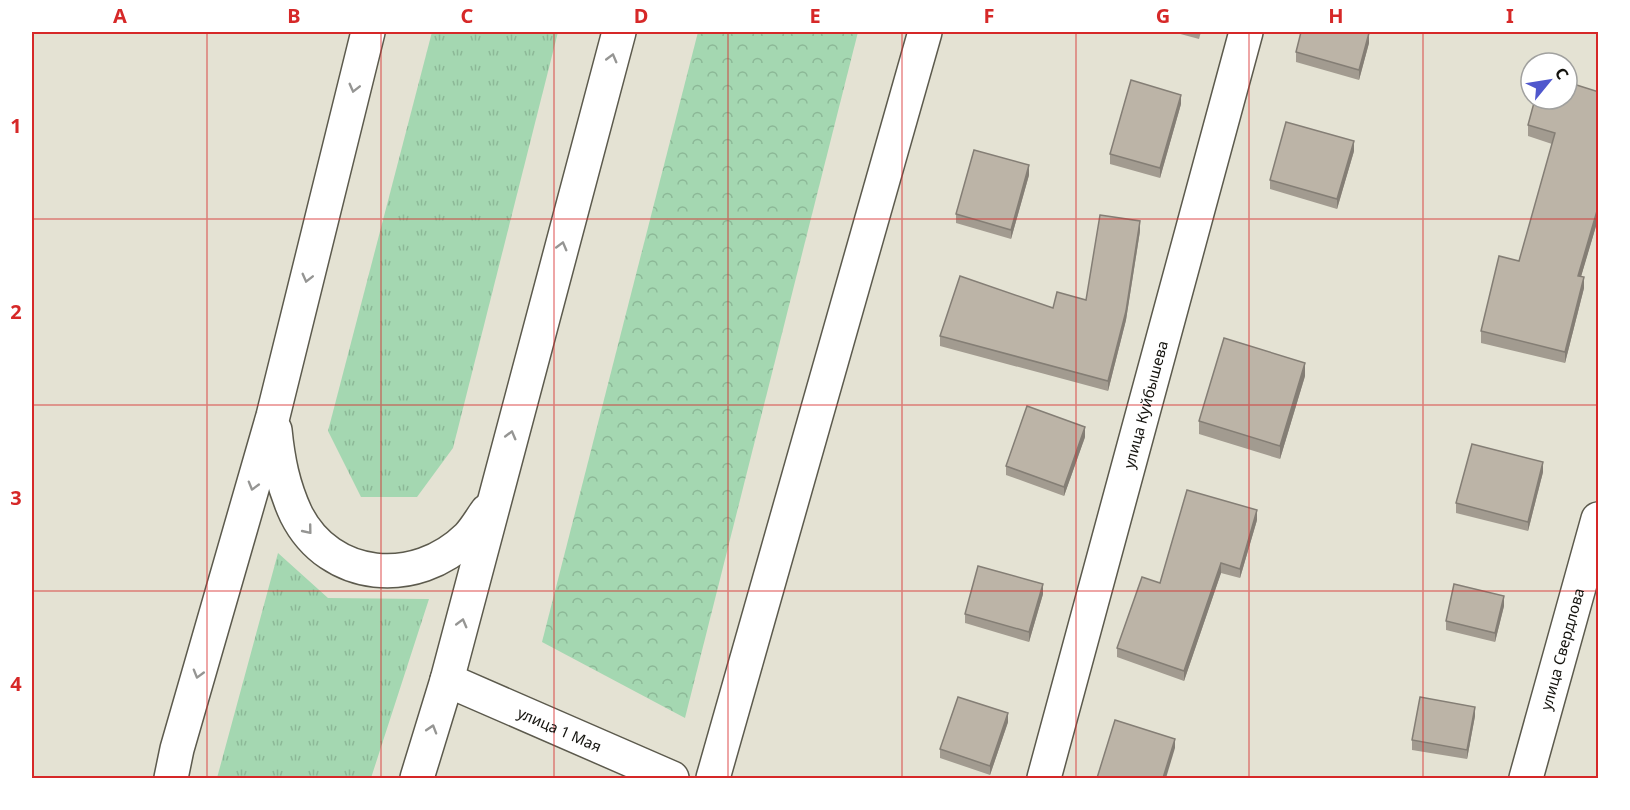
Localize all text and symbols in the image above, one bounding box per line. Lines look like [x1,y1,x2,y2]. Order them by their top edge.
text: A [113,2,127,29]
text: B [287,2,301,29]
text: C [461,2,474,29]
text: D [634,2,648,29]
text: E [809,2,821,29]
text: F [984,2,994,29]
text: G [1156,2,1170,29]
text: H [1328,2,1344,29]
text: I [1506,2,1514,29]
north arrow [1519,51,1579,111]
one-way arrow [605,53,617,64]
text: С [1550,64,1574,83]
one-way arrow [349,83,362,93]
text: 1 [10,112,22,139]
one-way arrow [555,241,567,252]
one-way arrow [302,272,315,282]
text: 2 [10,298,22,325]
street label: улица Куйбышева [1118,338,1172,471]
one-way arrow [504,430,517,440]
one-way arrow [248,481,260,491]
text: 3 [10,484,22,511]
one-way arrow [301,523,312,534]
street label: улица Свердлова [1535,586,1588,712]
one-way arrow [454,618,467,628]
one-way arrow [193,668,205,679]
text: 4 [10,670,22,697]
street label: улица 1 Мая [515,702,605,756]
one-way arrow [425,724,437,735]

